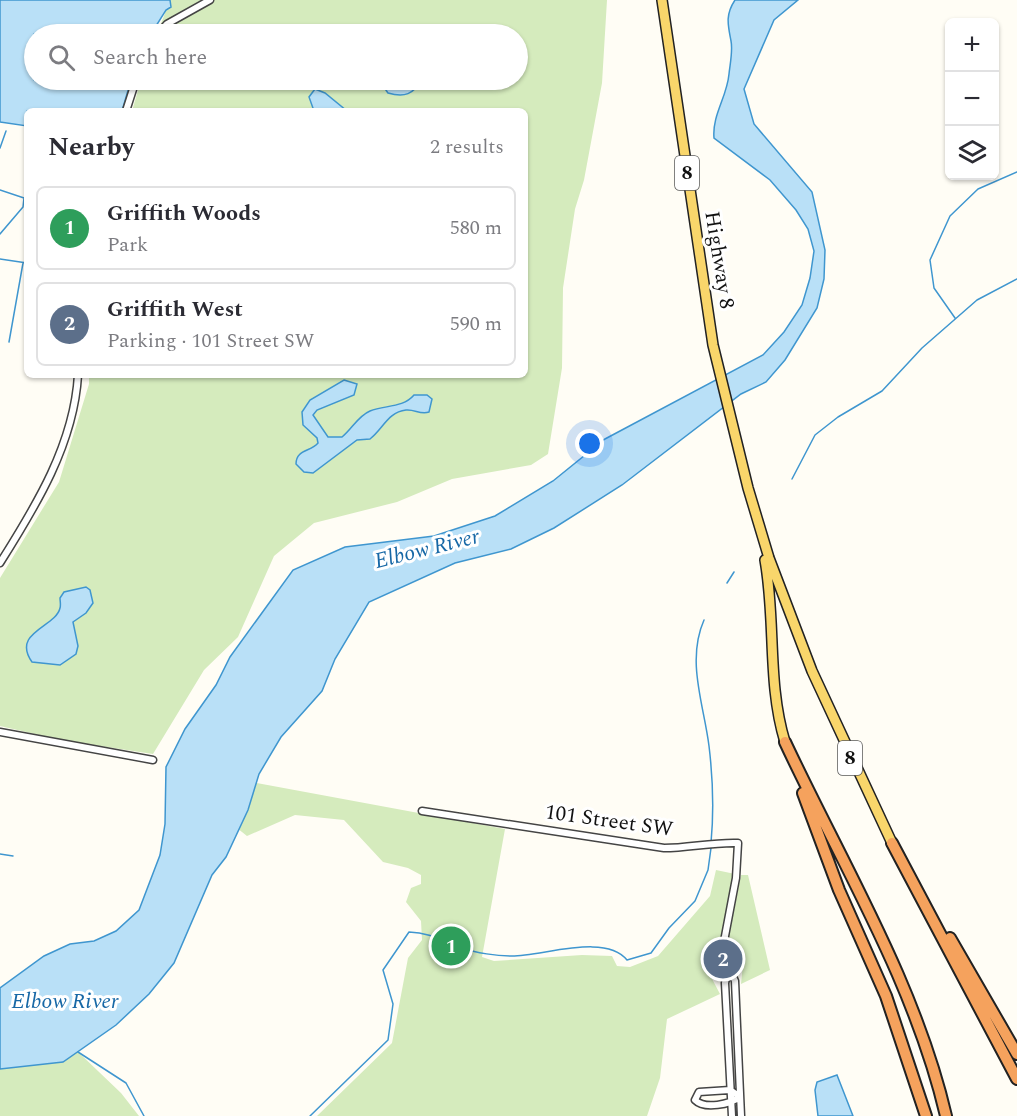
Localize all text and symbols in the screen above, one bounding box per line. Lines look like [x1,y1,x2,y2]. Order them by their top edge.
map controls [945,18,999,180]
button: + [945,18,999,72]
search box [24,24,528,90]
icon: search [45,41,78,74]
text: Search here [93,41,207,74]
button: − [945,72,999,126]
button: layers [945,126,999,180]
text: Nearby [48,127,134,167]
text: 2 results [430,132,504,162]
road number: 8 [675,156,699,190]
text: Griffith Woods [107,197,261,230]
street label: Highway 8 [695,209,743,311]
text: 1 [64,213,75,243]
text: 580 m [450,213,502,243]
text: Park [107,230,148,260]
text: Griffith West [107,293,243,326]
text: 2 [64,309,75,339]
text: 590 m [450,309,502,339]
text: Parking · 101 Street SW [107,326,314,356]
your location [575,429,604,458]
water label: Elbow River [371,520,483,578]
road number: 8 [838,741,862,775]
street label: 101 Street SW [543,796,675,846]
pin: 1 [432,924,470,968]
pin: 2 [704,936,742,982]
water label: Elbow River [11,985,119,1018]

